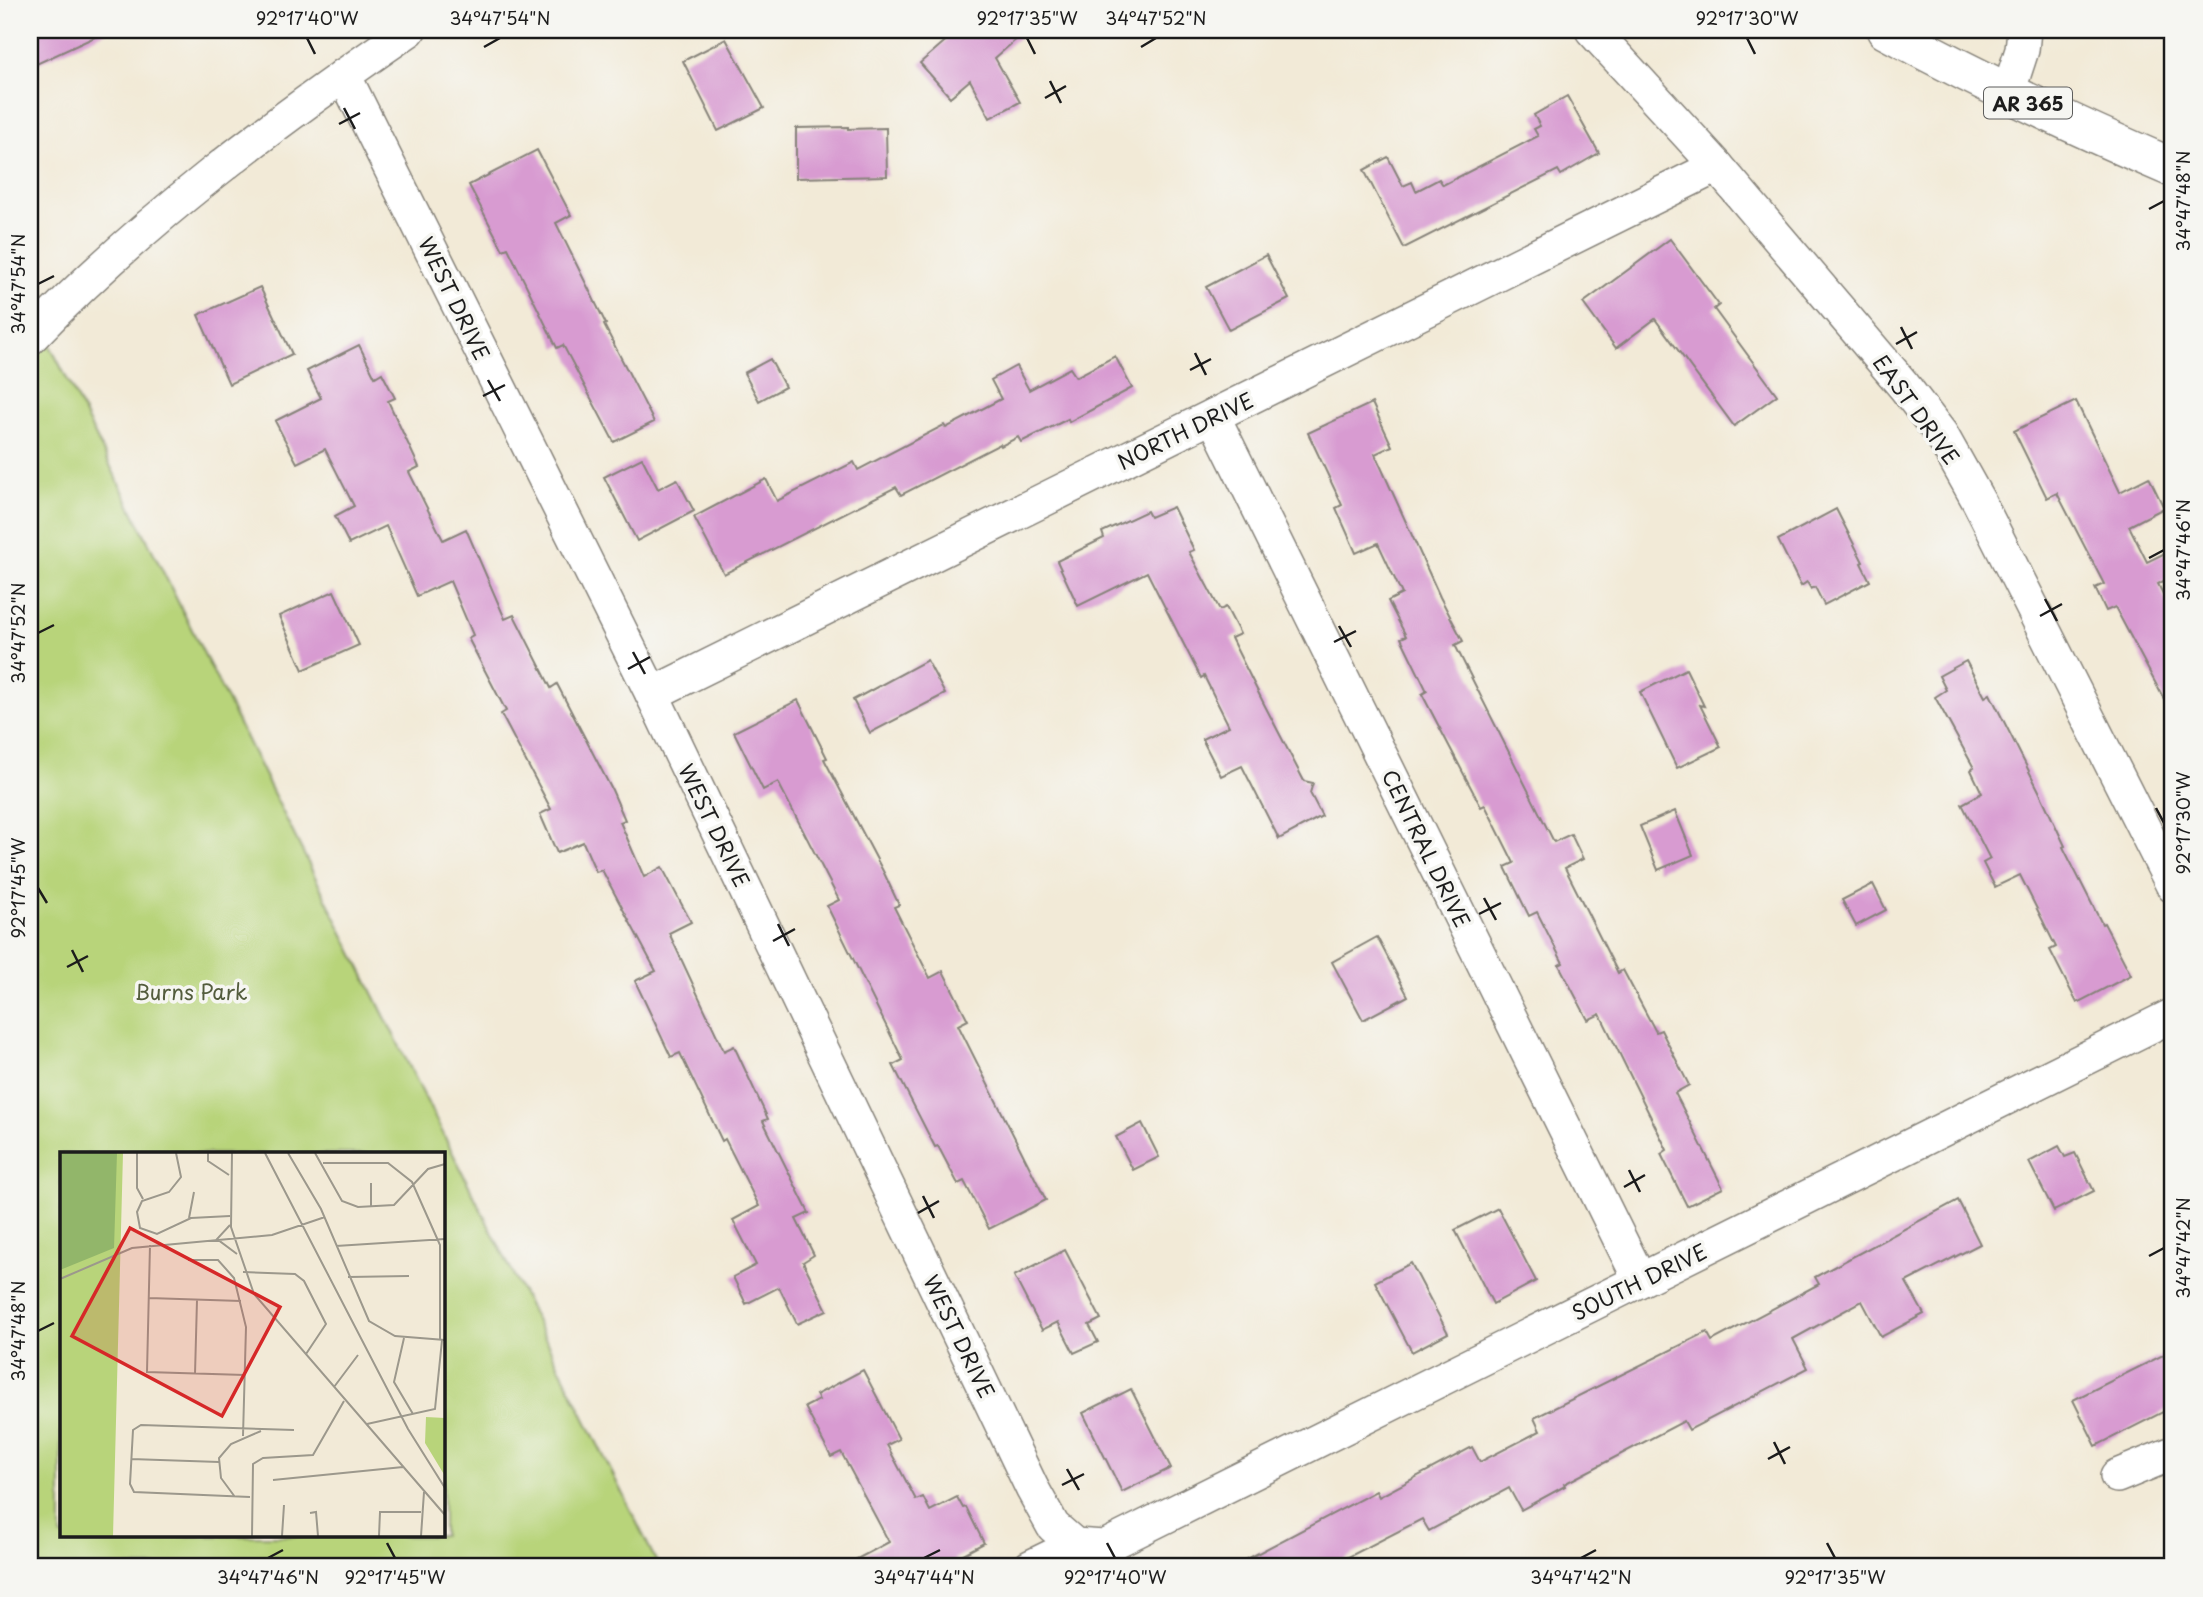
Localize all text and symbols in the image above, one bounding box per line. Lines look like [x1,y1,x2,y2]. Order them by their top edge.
text: 92°17'40"W [256,4,359,31]
text: 34°47'54"N [449,4,551,31]
text: 92°17'35"W [976,4,1078,31]
text: 34°47'52"N [1105,4,1207,31]
text: 92°17'30"W [1695,4,1799,31]
road number: AR 365 [1984,88,2072,118]
text: 34°47'48"N [2169,151,2196,251]
street label: WEST DRIVE [411,231,499,365]
text: 34°47'54"N [4,233,31,335]
street label: EAST DRIVE [1866,347,1968,471]
street label: NORTH DRIVE [1112,383,1258,477]
text: 34°47'46"N [2169,499,2196,601]
text: 34°47'52"N [4,582,31,684]
street label: WEST DRIVE [671,758,759,892]
street label: CENTRAL DRIVE [1375,764,1479,932]
text: 92°17'30"W [2169,771,2196,875]
text: 92°17'45"W [4,837,31,938]
park label: Burns Park [134,975,248,1007]
inset map [60,1152,444,1538]
text: 34°47'42"N [2169,1197,2196,1299]
street label: SOUTH DRIVE [1566,1234,1712,1328]
street label: WEST DRIVE [916,1269,1004,1403]
text: 34°47'48"N [4,1281,31,1381]
text: 34°47'46"N [217,1563,319,1590]
text: 92°17'45"W [345,1563,446,1590]
text: 34°47'44"N [873,1563,975,1590]
text: 92°17'40"W [1064,1563,1167,1590]
text: 34°47'42"N [1530,1563,1632,1590]
text: 92°17'35"W [1784,1563,1886,1590]

